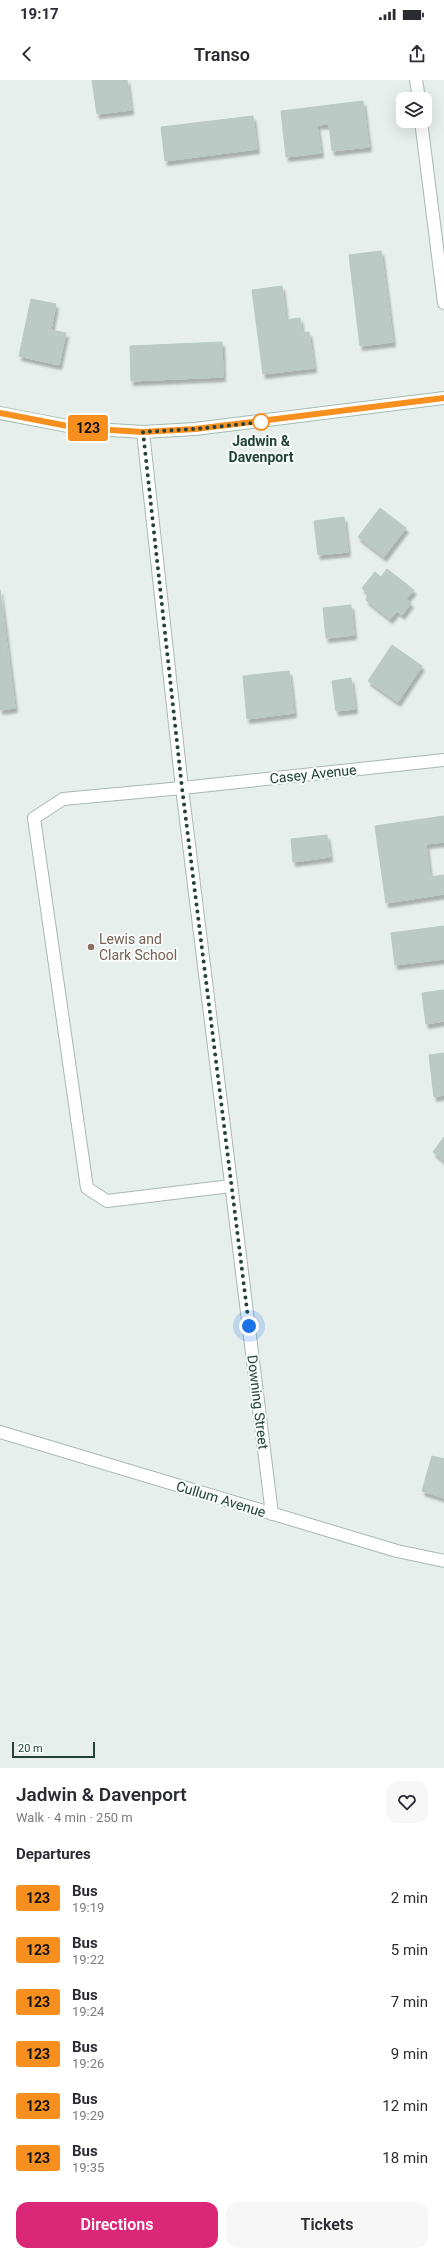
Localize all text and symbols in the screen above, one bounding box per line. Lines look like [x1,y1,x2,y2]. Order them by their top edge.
text: 19:17 [20,5,59,23]
icon: back [16,43,38,65]
icon: share [406,43,428,65]
text: Transo [194,44,250,65]
map controls [396,92,432,128]
button: layers [396,92,432,128]
marker: Jadwin & Davenport [252,413,270,431]
line badge: 123 [65,415,111,441]
text: 123 [76,420,100,436]
place label: Jadwin & Davenport [229,433,294,465]
street label: Casey Avenue [269,761,357,787]
place label: Lewis and Clark School [99,931,177,963]
marker: Lewis and Clark School [86,942,96,952]
your location [239,1316,259,1336]
street label: Downing Street [244,1354,272,1450]
street label: Cullum Avenue [174,1478,268,1520]
scale bar [12,1740,95,1759]
text: 20 m [18,1742,43,1755]
button: heart [386,1781,428,1823]
text: Jadwin & Davenport [16,1783,187,1806]
text: Walk · 4 min · 250 m [16,1810,133,1825]
text: Departures [16,1845,91,1863]
text: Bus [72,1882,98,1900]
text: 2 min [391,1889,428,1907]
text: 123 [26,1890,50,1906]
text: 19:19 [72,1900,104,1915]
text: Bus [72,1934,98,1952]
text: 5 min [391,1941,428,1959]
text: 123 [26,1942,50,1958]
text: 19:22 [72,1952,104,1967]
text: Bus [72,1986,98,2004]
text: 7 min [391,1993,428,2011]
text: 123 [26,1994,50,2010]
text: 19:24 [72,2004,104,2019]
text: Bus [72,2038,98,2056]
text: 9 min [391,2045,428,2063]
text: 123 [26,2046,50,2062]
text: 19:26 [72,2056,104,2071]
text: Bus [72,2090,98,2108]
text: 12 min [382,2097,428,2115]
text: 123 [26,2098,50,2114]
text: 19:29 [72,2108,104,2123]
text: Bus [72,2142,98,2160]
text: 18 min [382,2149,428,2167]
text: 123 [26,2150,50,2166]
text: 19:35 [72,2160,104,2175]
button: Directions [16,2202,218,2248]
button: Tickets [226,2202,428,2248]

